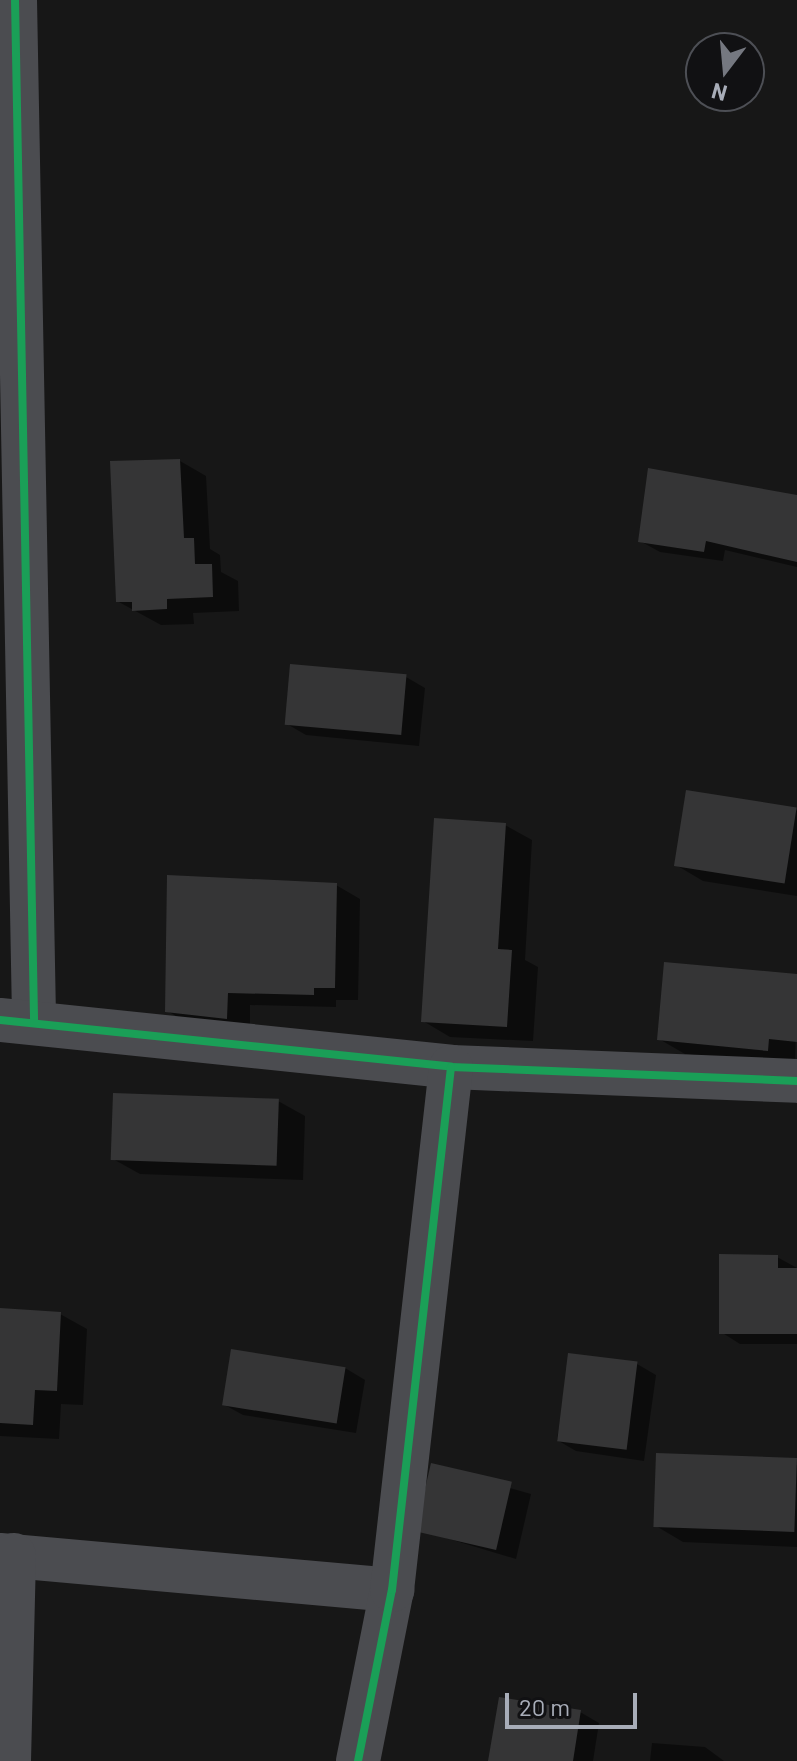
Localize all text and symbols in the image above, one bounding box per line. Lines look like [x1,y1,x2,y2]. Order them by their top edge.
north arrow [685,32,765,112]
text: N [708,79,730,108]
scale bar [509,1677,641,1727]
text: 20 m [519,1692,570,1721]

